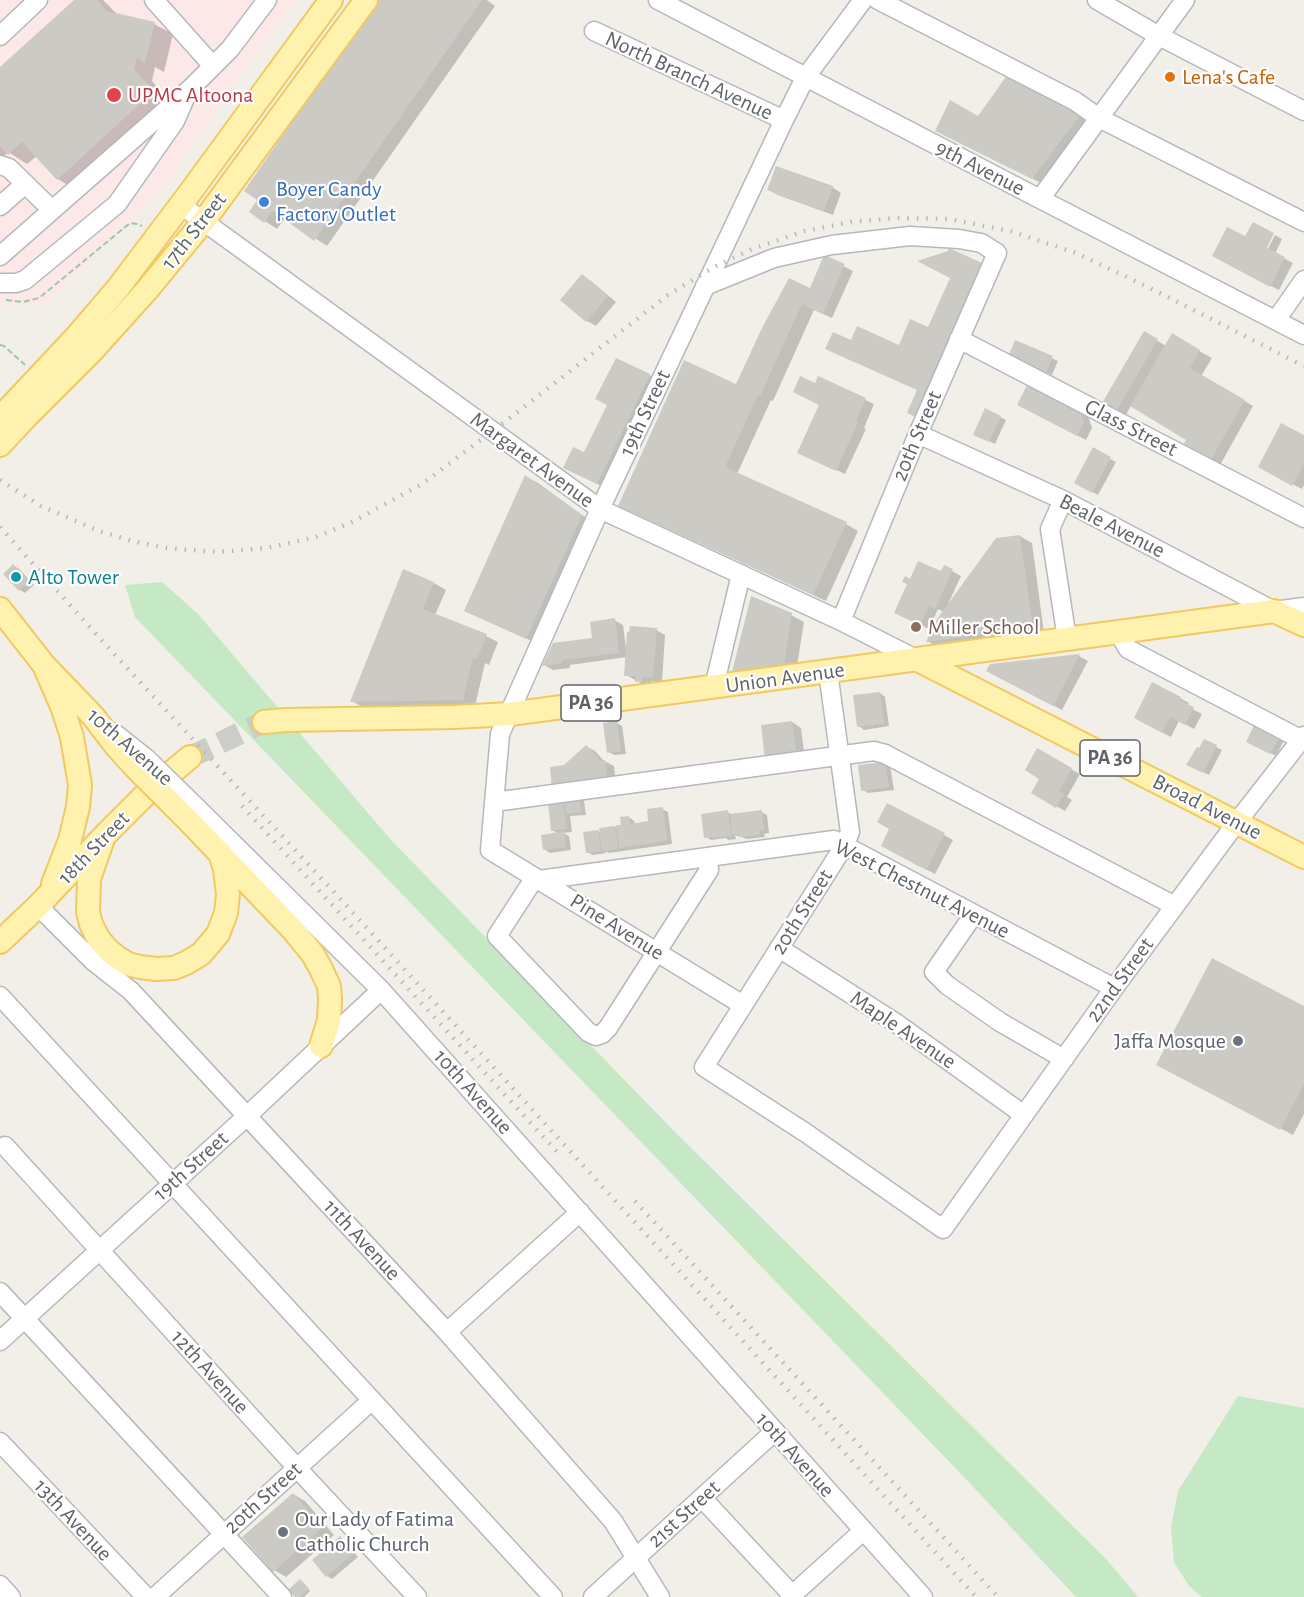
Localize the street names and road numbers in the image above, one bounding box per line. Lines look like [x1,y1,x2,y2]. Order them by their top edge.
street label: North Branch Avenue [601,26,777,126]
street label: 9th Avenue [931,134,1029,202]
street label: 17th Street [156,187,232,275]
street label: 19th Street [614,366,676,460]
street label: 20th Street [886,387,948,485]
street label: Glass Street [1080,393,1182,463]
street label: Margaret Avenue [465,406,599,514]
street label: Beale Avenue [1055,488,1169,564]
street label: Union Avenue [724,657,846,699]
road number: PA 36 [561,685,621,721]
street label: 10th Avenue [82,702,178,792]
road number: PA 36 [1080,740,1140,776]
street label: Broad Avenue [1148,768,1266,846]
street label: 18th Street [53,806,135,890]
street label: West Chestnut Avenue [830,833,1014,945]
street label: 20th Street [766,865,838,959]
street label: Pine Avenue [565,888,669,966]
street label: 22nd Street [1080,933,1160,1027]
street label: Maple Avenue [845,985,961,1075]
street label: 10th Avenue [428,1044,518,1140]
street label: 19th Street [148,1125,234,1207]
street label: 11th Avenue [318,1194,406,1286]
street label: 12th Avenue [165,1325,255,1419]
street label: 10th Avenue [750,1407,840,1503]
street label: 20th Street [219,1456,307,1540]
street label: 13th Avenue [28,1473,118,1567]
street label: 21st Street [642,1475,726,1553]

